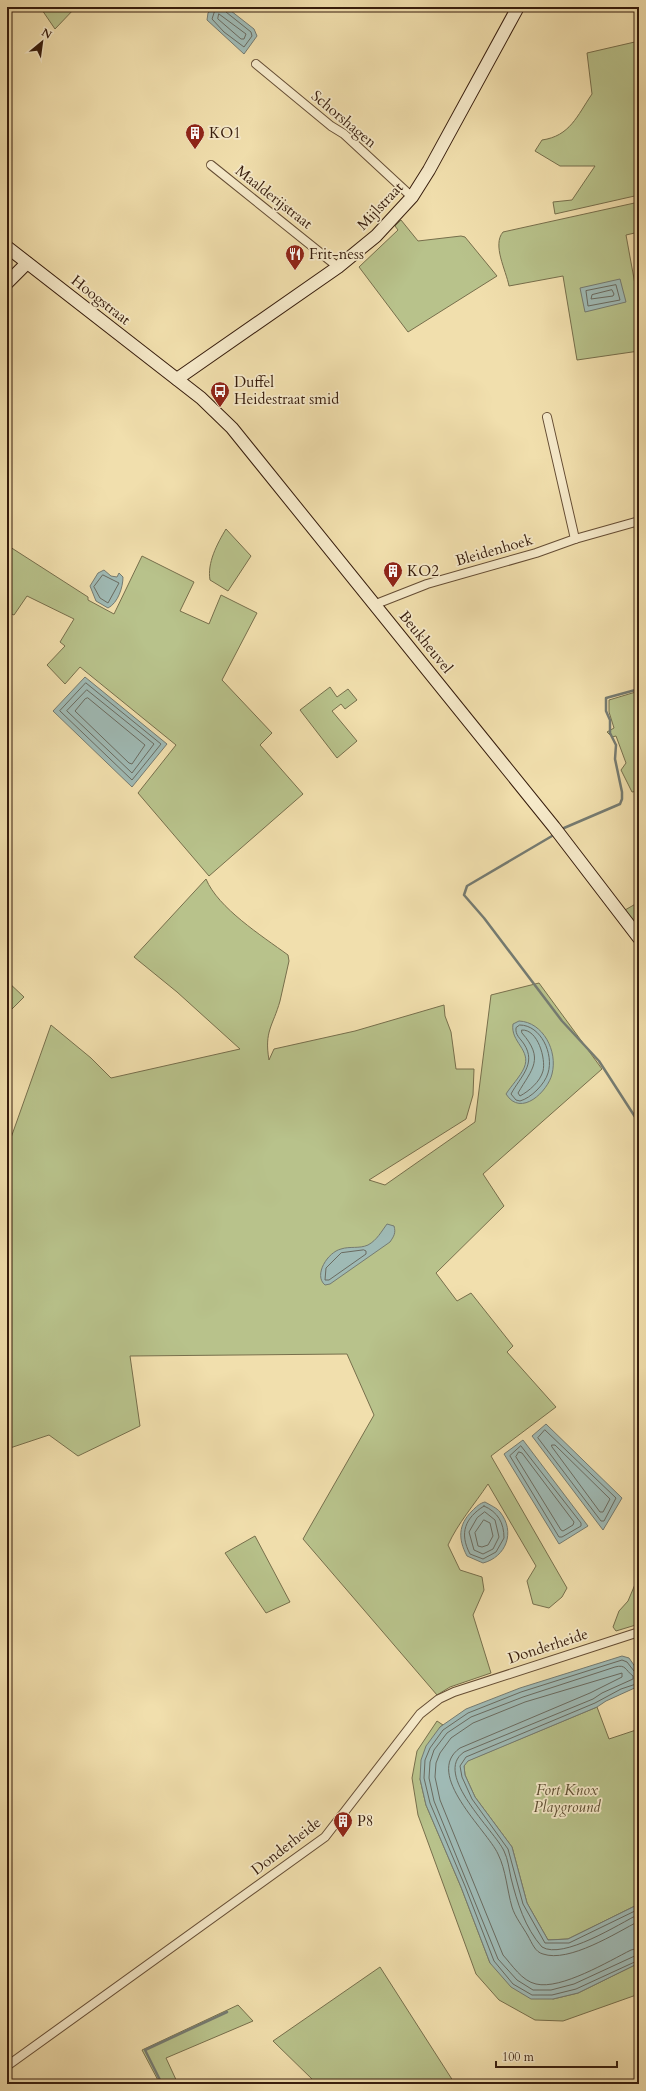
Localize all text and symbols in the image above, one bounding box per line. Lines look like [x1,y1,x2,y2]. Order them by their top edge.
north arrow [22,22,62,62]
text: N [39,25,55,43]
street label: Schorshagen [307,86,381,153]
building icon: KO1 [184,122,206,150]
place label: KO1 [209,123,241,143]
street label: Maalderijstraat [231,161,317,234]
street label: Mijlstraat [352,177,408,235]
restaurant icon: Frit-ness [284,243,306,271]
place label: Frit-ness [309,244,364,264]
street label: Hoogstraat [67,271,135,330]
place label: Duffel Heidestraat smid [234,372,339,409]
bus stop icon: Duffel Heidestraat smid [209,380,231,408]
street label: Bleidenhoek [453,529,535,571]
building icon: KO2 [382,560,404,588]
place label: KO2 [407,561,439,581]
street label: Beukheuvel [395,607,457,677]
street label: Donderheide [505,1624,591,1668]
park label: Fort Knox Playground [533,1780,601,1817]
building icon: P8 [332,1810,354,1838]
place label: P8 [357,1811,374,1831]
street label: Donderheide [247,1812,325,1879]
scale bar [496,2043,617,2069]
text: 100 m [502,2049,535,2065]

